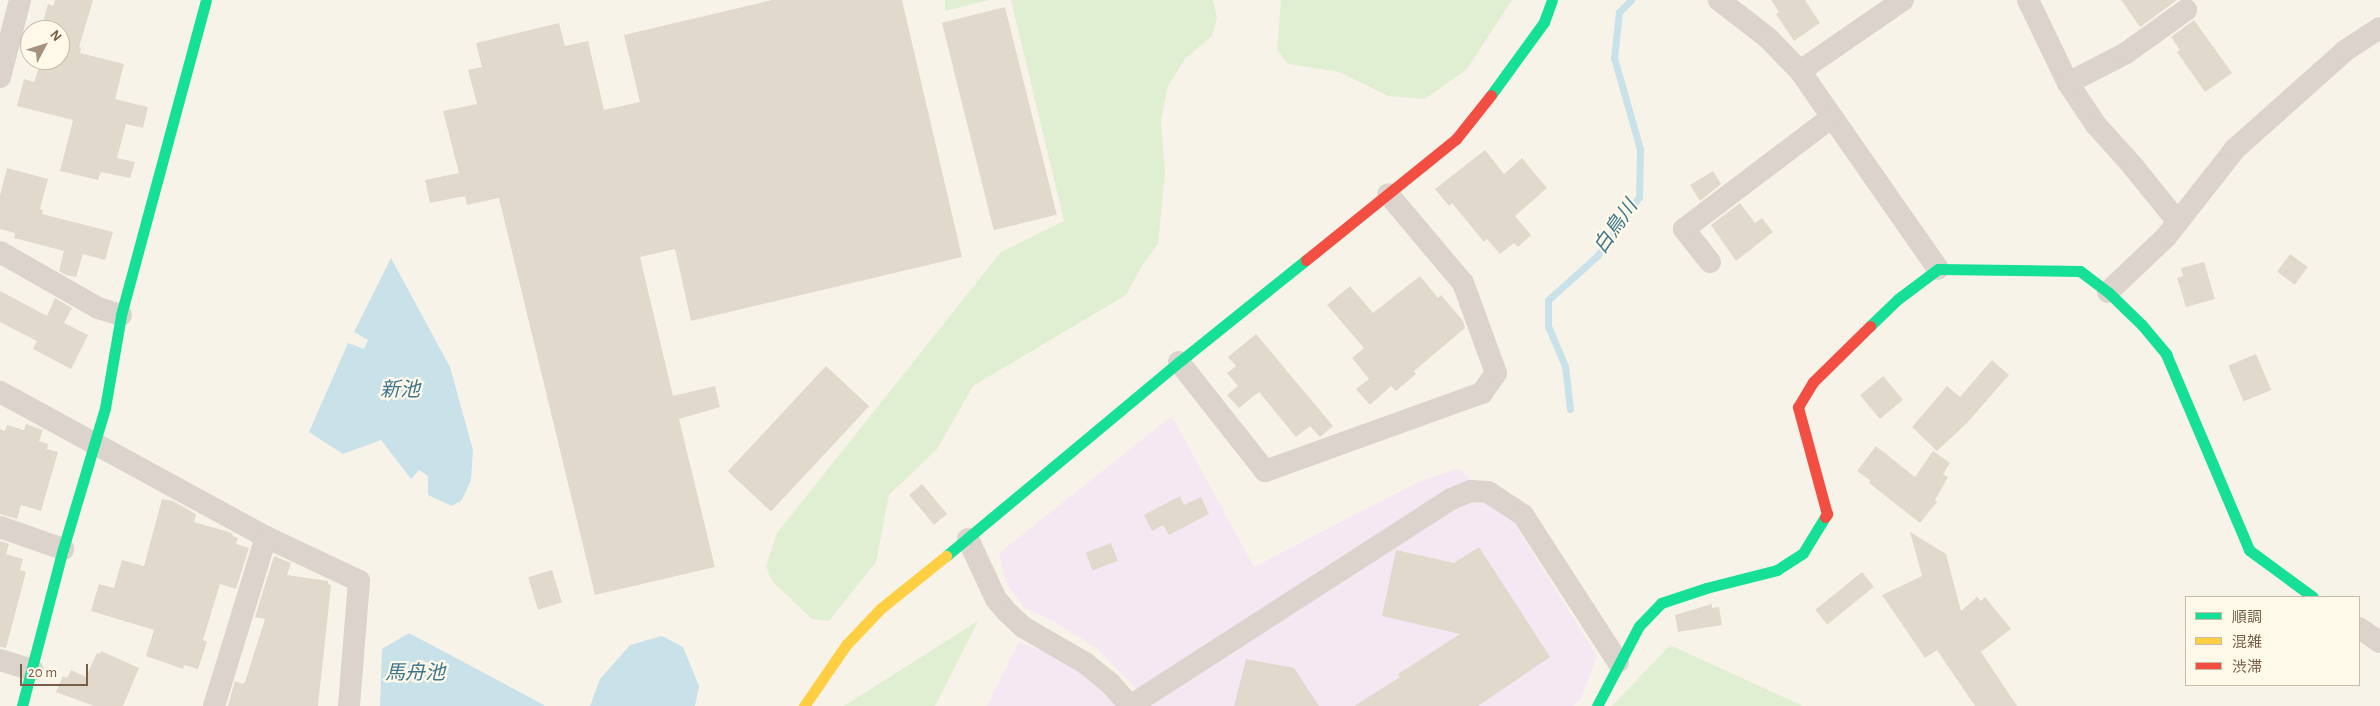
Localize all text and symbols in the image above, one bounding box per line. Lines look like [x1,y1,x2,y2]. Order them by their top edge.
north arrow [20,20,70,70]
text: N [47,28,64,44]
water label: 白鳥川 [1589,196,1643,258]
water label: 新池 [380,378,420,402]
legend [2185,596,2360,686]
text: 順調 [2232,610,2262,625]
text: 混雑 [2232,635,2262,650]
scale bar [22,654,90,686]
text: 渋滞 [2232,660,2262,675]
water label: 馬舟池 [385,661,445,685]
text: 20 m [28,665,57,680]

